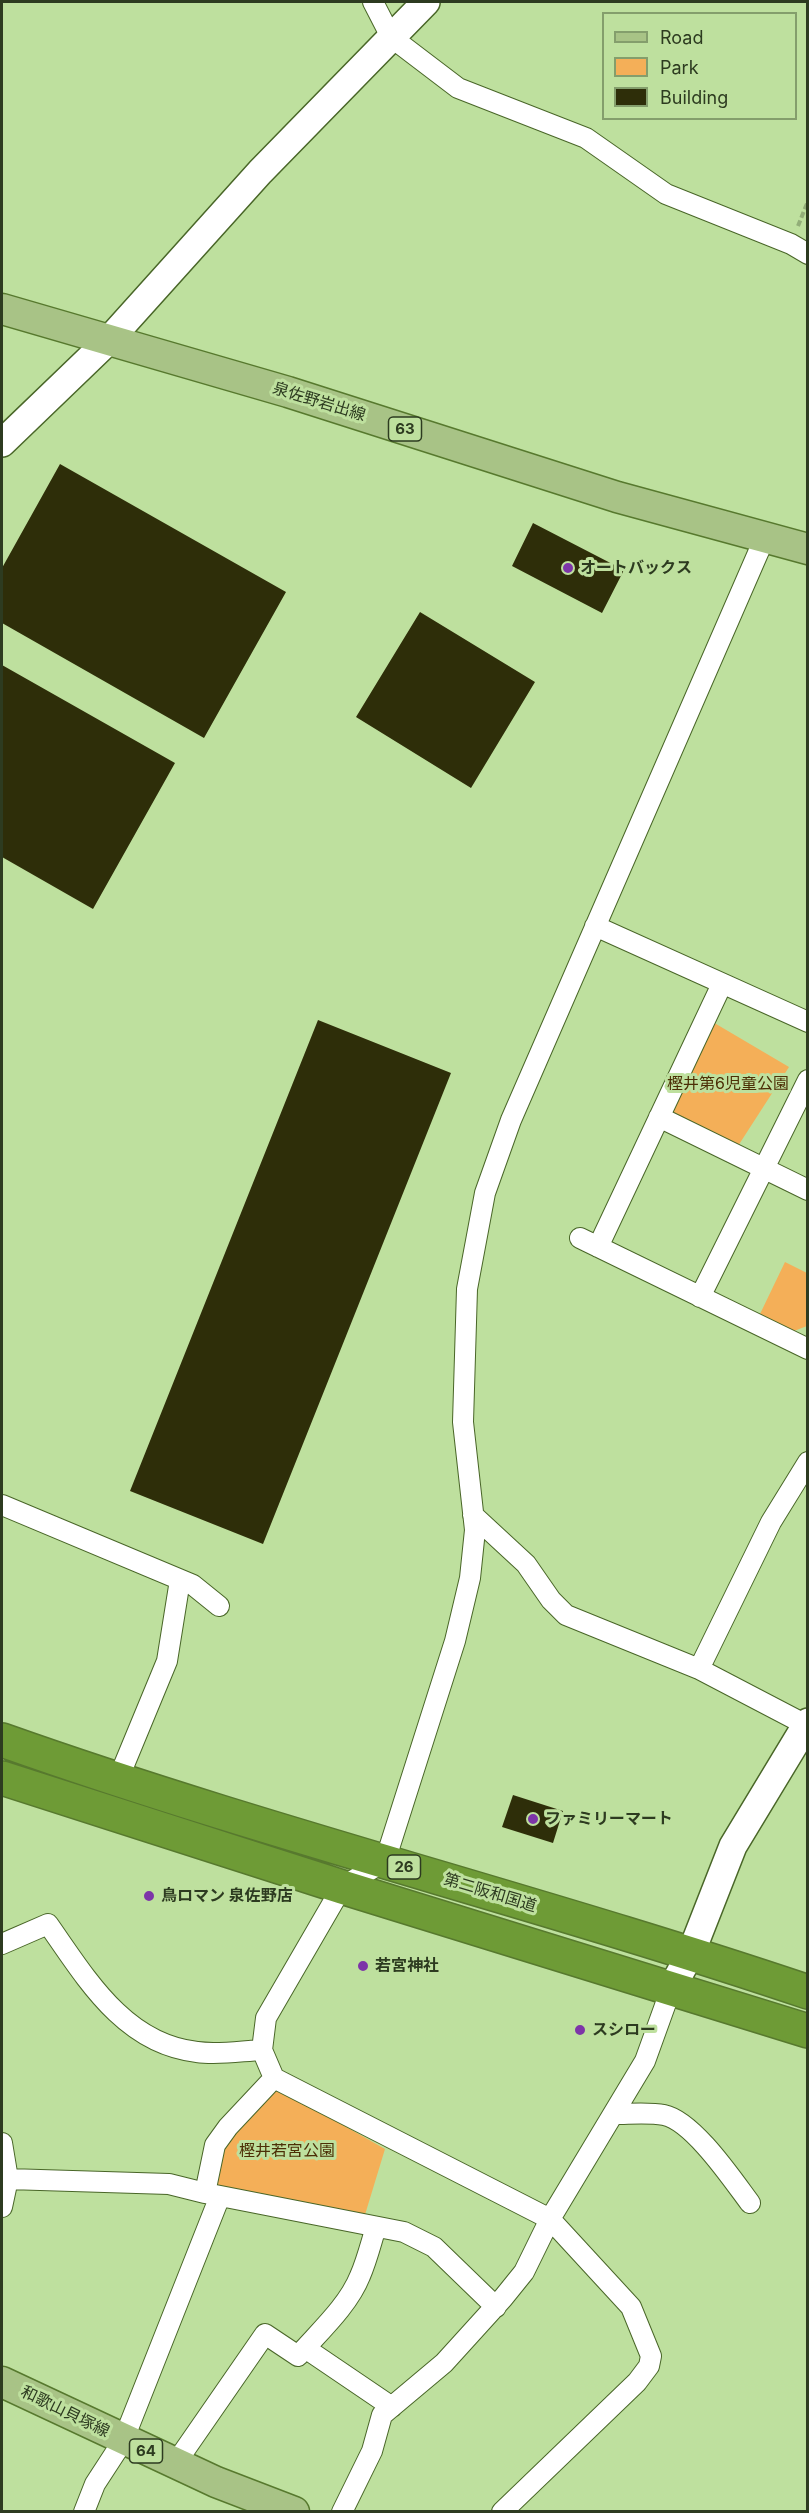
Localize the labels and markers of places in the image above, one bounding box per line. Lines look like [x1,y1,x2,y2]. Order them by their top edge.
place label: オートバックス [580,558,692,578]
marker: オートバックス [561,561,575,575]
place label: ファミリーマート [545,1809,673,1829]
marker: ファミリーマート [526,1812,540,1826]
place label: 鳥ロマン 泉佐野店 [161,1886,293,1906]
marker: 鳥ロマン 泉佐野店 [142,1889,156,1903]
place label: 若宮神社 [375,1956,439,1976]
marker: 若宮神社 [356,1959,370,1973]
place label: スシロー [592,2020,656,2040]
marker: スシロー [573,2023,587,2037]

